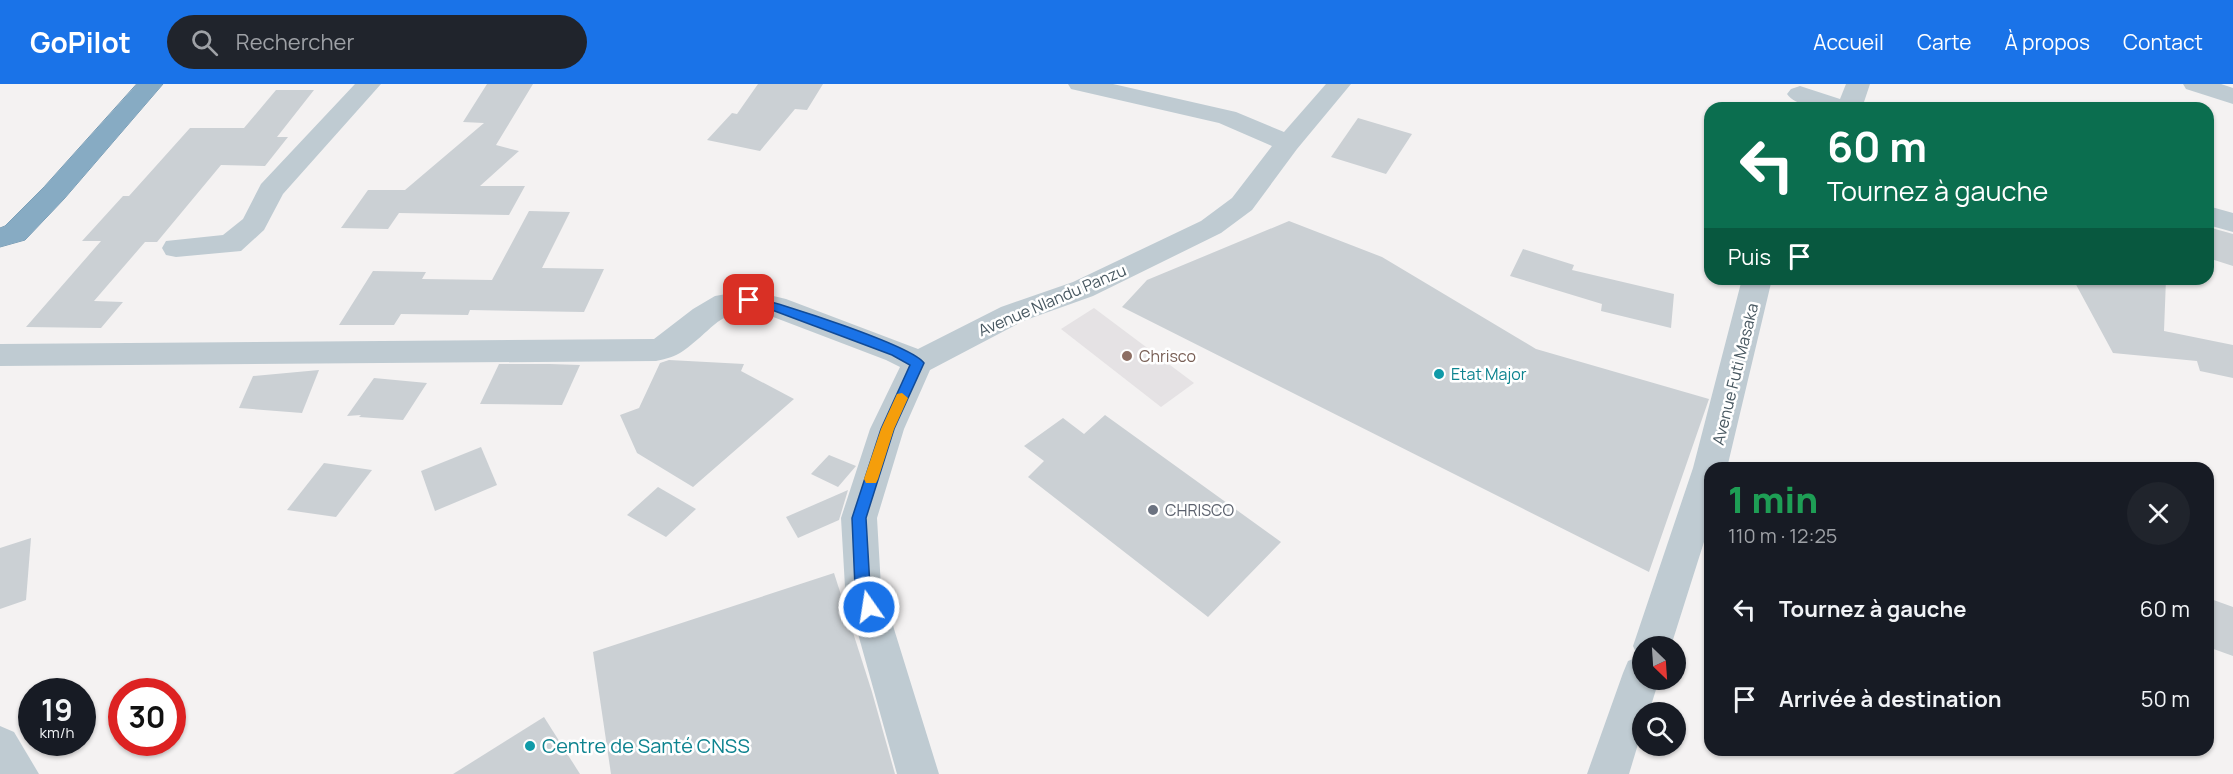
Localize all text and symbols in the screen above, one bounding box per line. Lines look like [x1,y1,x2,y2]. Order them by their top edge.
search box [167,15,587,69]
text: GoPilot [30,23,131,61]
icon: search [188,26,221,59]
text: Rechercher [236,27,354,57]
text: Accueil [1813,28,1884,56]
text: Carte [1917,28,1971,56]
text: À propos [2004,28,2090,56]
text: Contact [2123,28,2203,56]
text: 60 m [1827,117,1927,175]
icon: left [1728,126,1806,204]
text: Tournez à gauche [1827,172,2048,209]
icon: arrive [1783,240,1816,273]
text: Puis [1728,242,1771,272]
street label: Avenue Nlandu Panzu [975,259,1129,341]
pin [723,274,774,325]
icon: arrive [732,283,765,316]
street label: Avenue Futi Masaka [1707,301,1763,447]
place label: Chrisco [1139,345,1196,367]
marker: Chrisco [1120,349,1134,363]
place label: Etat Major [1451,363,1527,385]
marker: Etat Major [1432,367,1446,381]
text: 1 min [1728,475,1818,524]
button: close [2127,482,2190,545]
place label: CHRISCO [1165,499,1235,521]
marker: CHRISCO [1146,503,1160,517]
text: 110 m · 12:25 [1728,522,1837,549]
position arrow [837,575,901,639]
icon: left [1728,593,1761,626]
text: Tournez à gauche [1779,594,1966,624]
text: 60 m [2140,594,2190,624]
north arrow [1632,636,1686,690]
map controls [1632,636,1686,756]
speed limit sign: 30 [108,678,186,756]
icon: arrive [1728,683,1761,716]
text: Arrivée à destination [1779,684,2002,714]
text: 50 m [2141,684,2190,714]
text: 19 [41,689,73,730]
button: search [1632,702,1686,756]
text: km/h [40,722,74,743]
place label: Centre de Santé CNSS [542,732,750,759]
marker: Centre de Santé CNSS [523,739,537,753]

